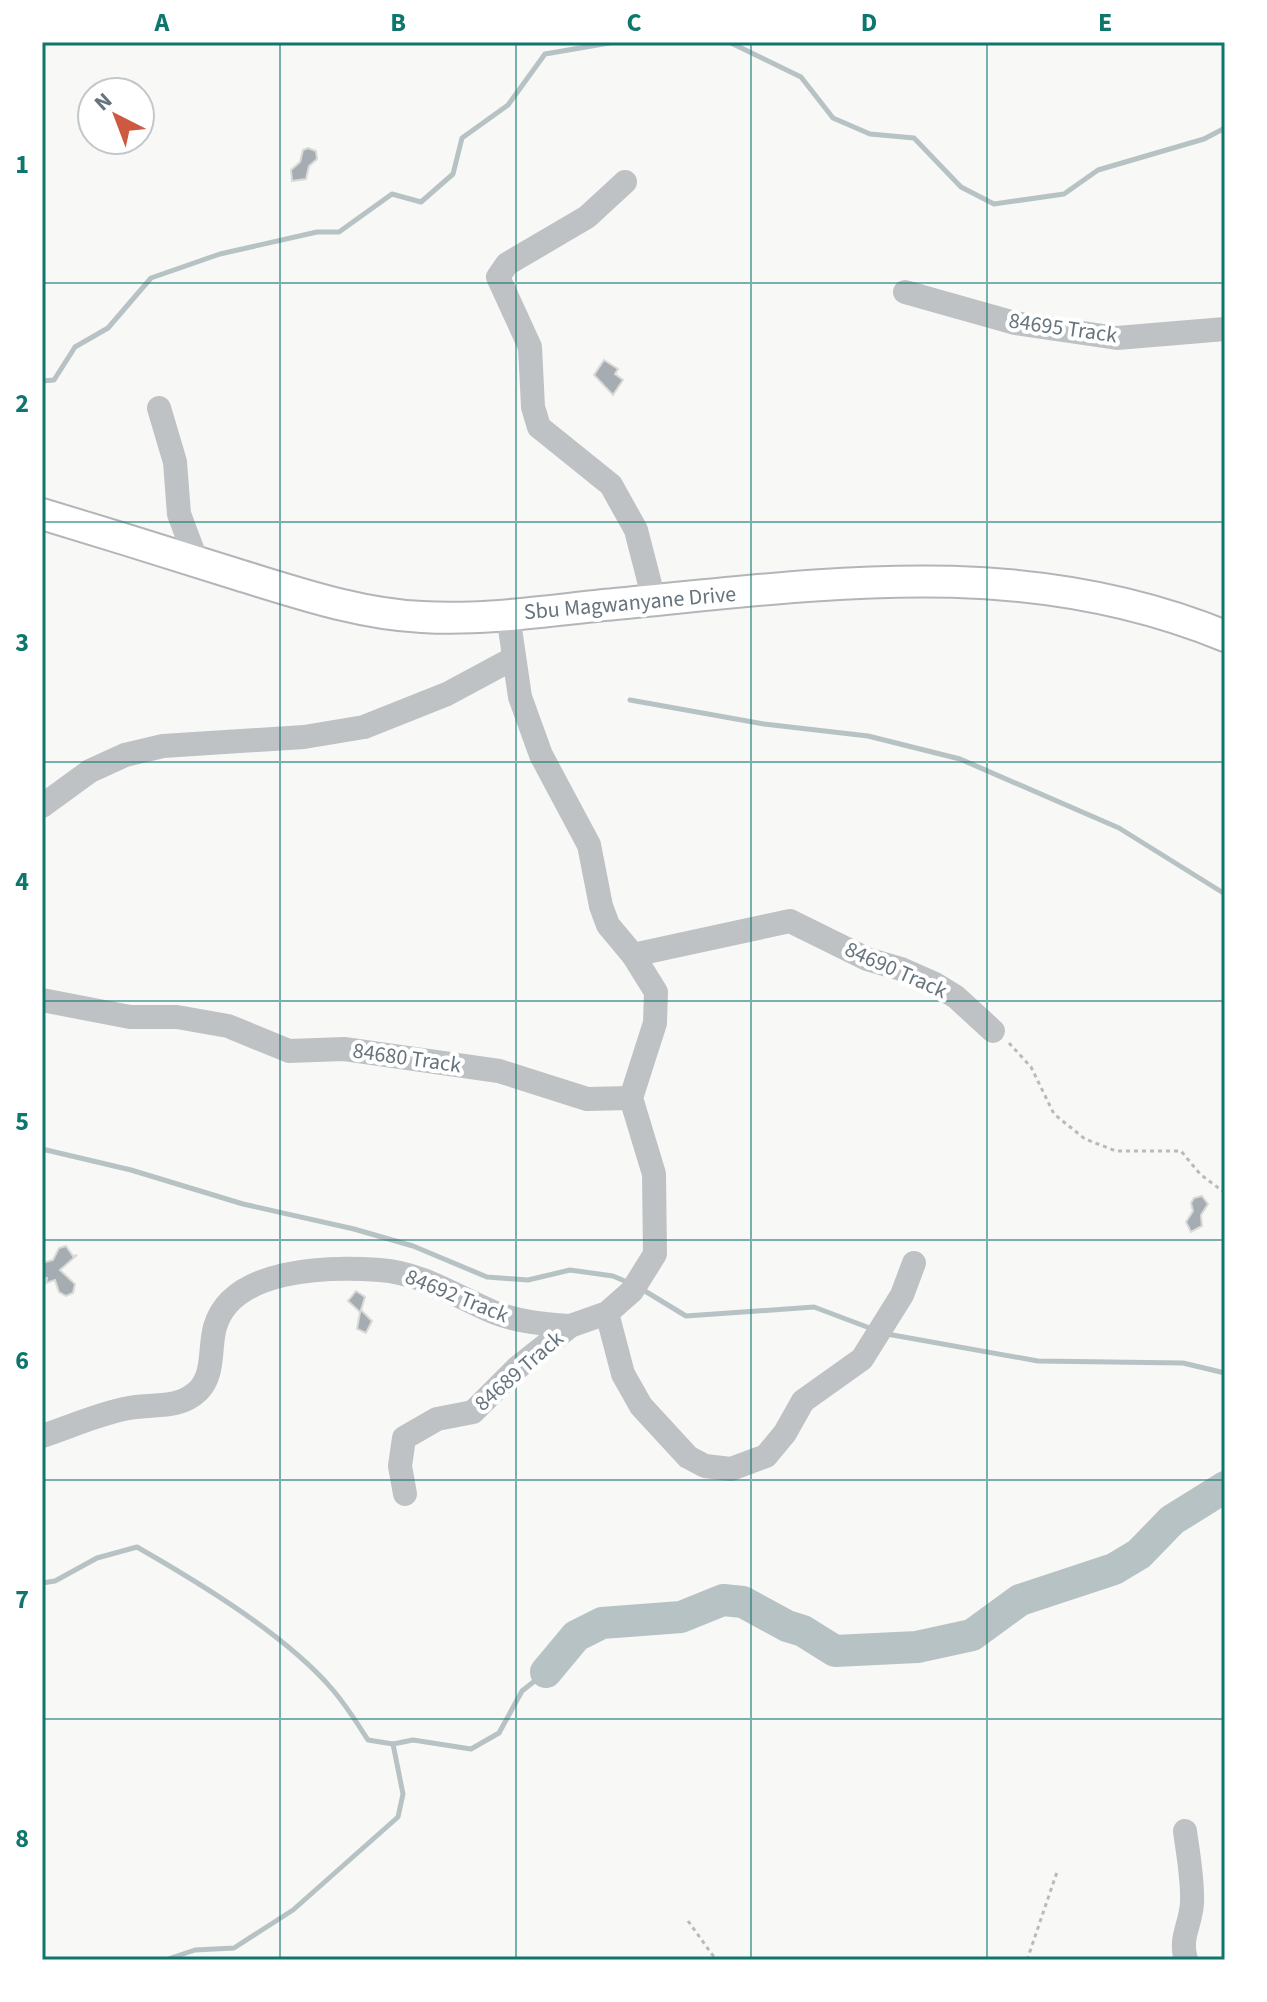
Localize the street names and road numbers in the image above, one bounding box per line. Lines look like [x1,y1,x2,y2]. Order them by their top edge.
street label: 84695 Track [1007,305,1119,351]
street label: Sbu Magwanyane Drive [522,578,738,628]
street label: 84690 Track [840,933,952,1007]
street label: 84680 Track [351,1035,463,1081]
street label: 84692 Track [400,1261,514,1331]
street label: 84689 Track [467,1323,571,1419]

